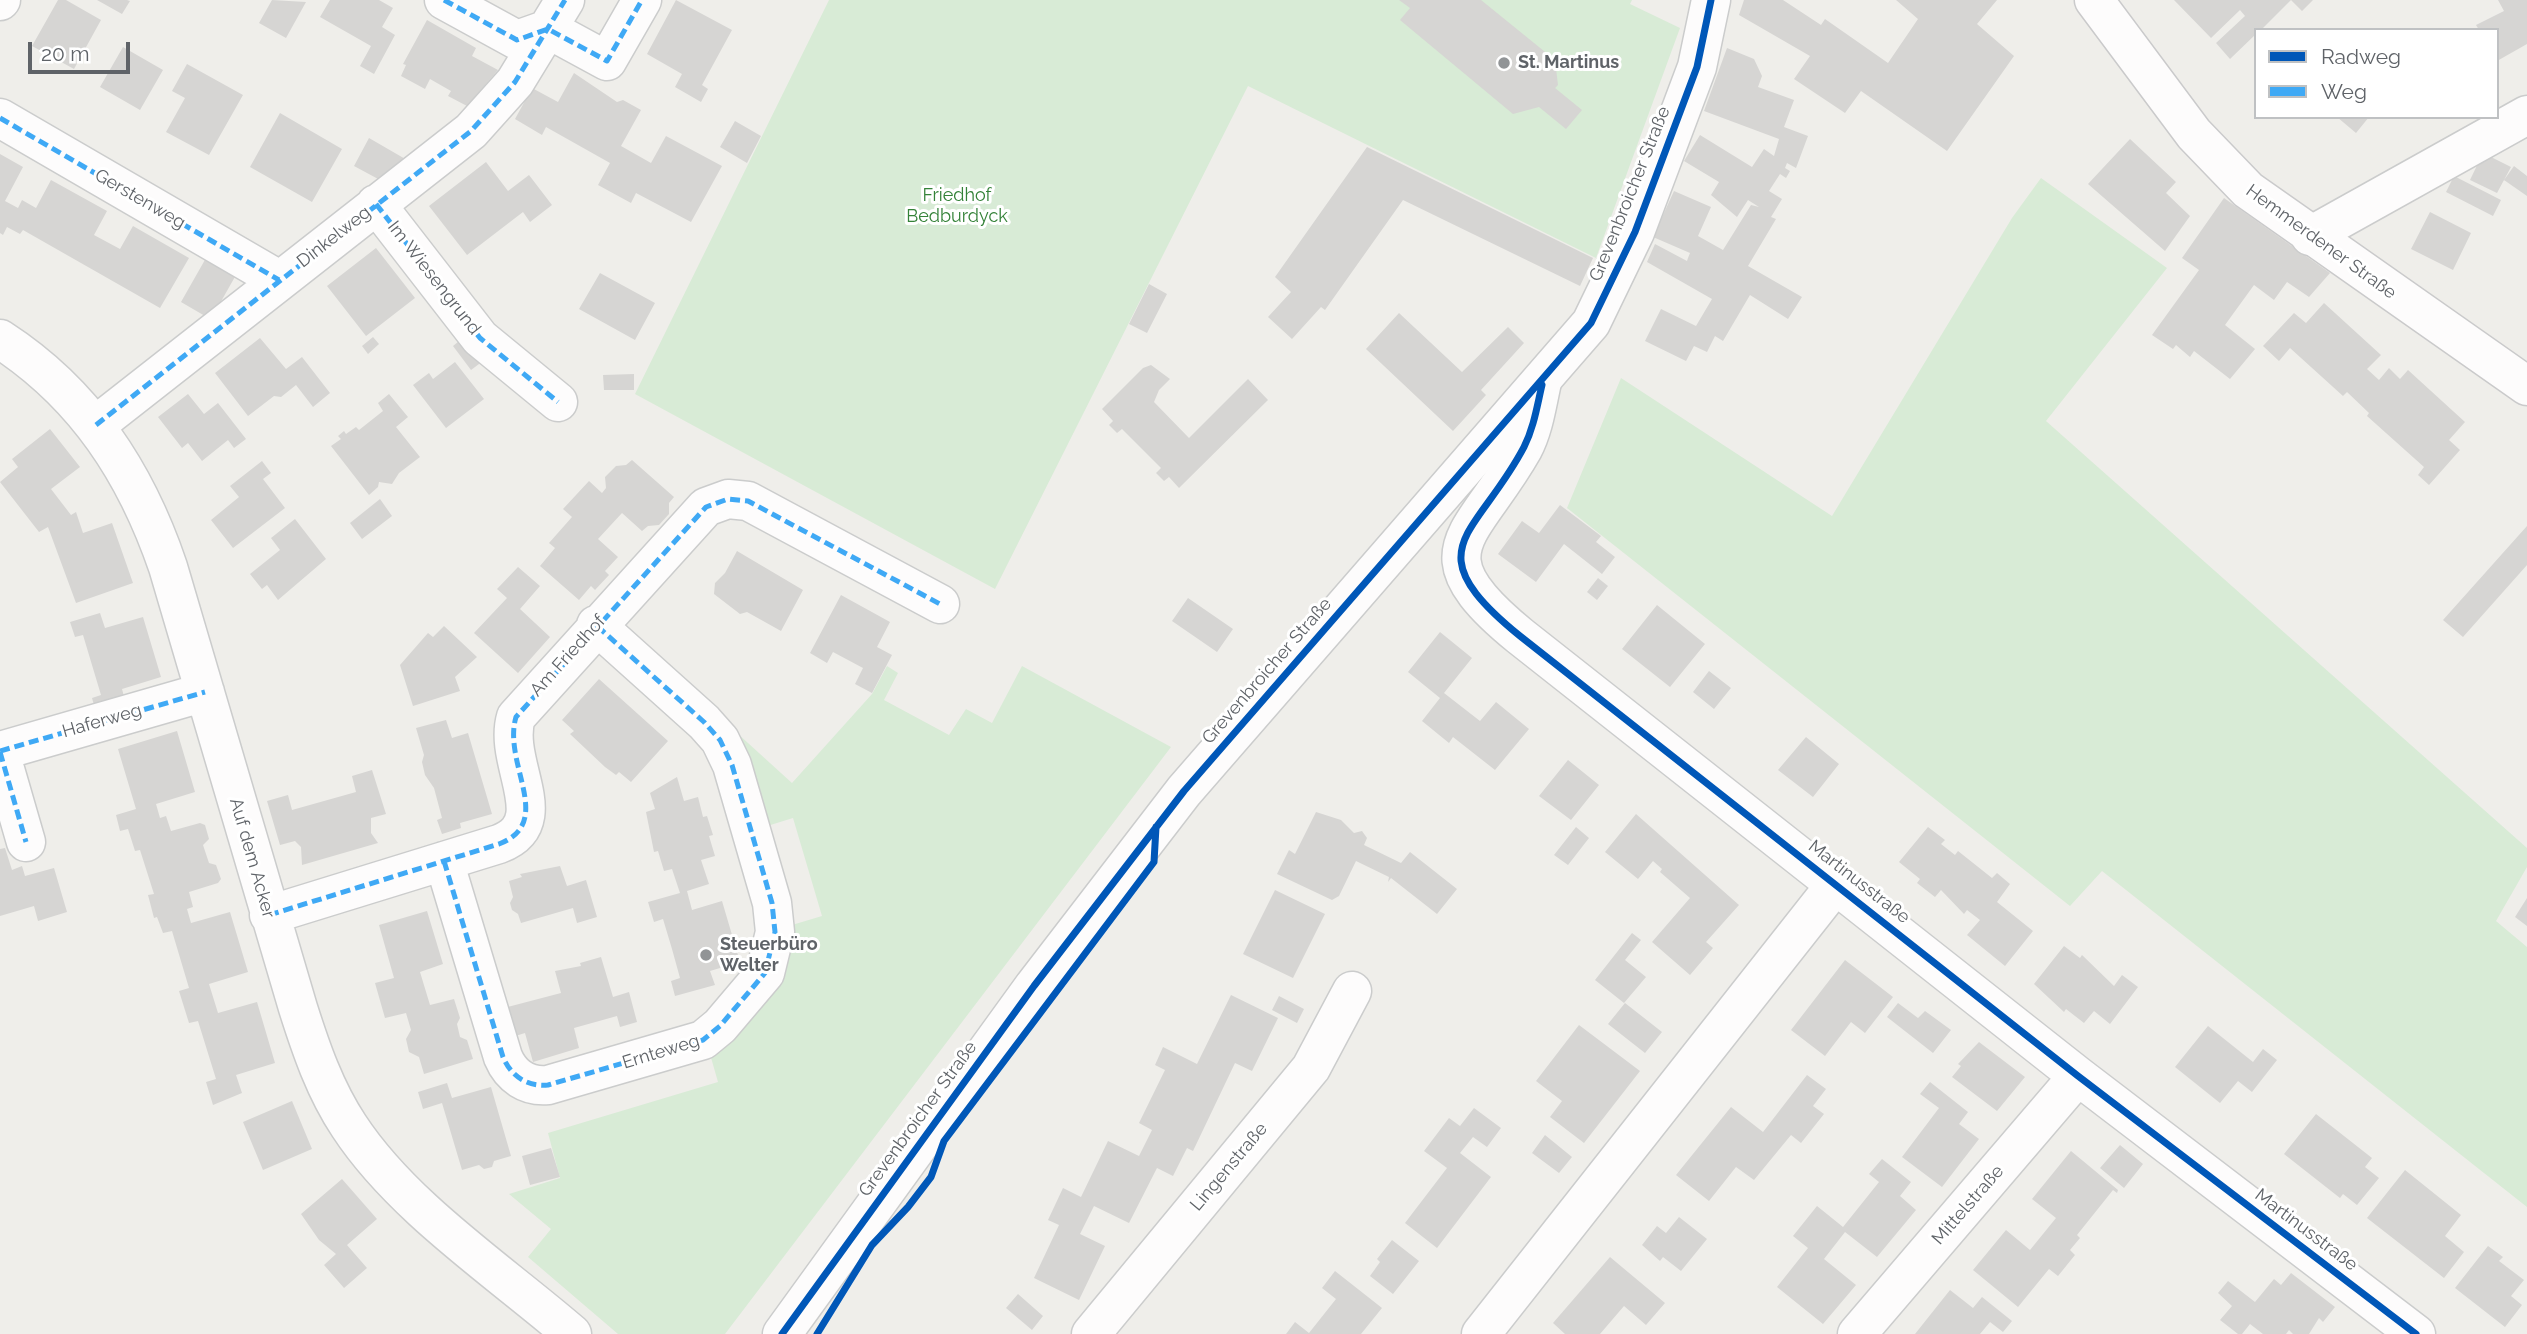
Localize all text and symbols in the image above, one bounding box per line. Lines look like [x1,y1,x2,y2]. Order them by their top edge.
scale bar [32,28,133,72]
legend [2254,28,2499,119]
text: 20 m [41,41,89,66]
text: Radweg [2321,44,2401,69]
place label: St. Martinus [1518,52,1619,74]
marker: St. Martinus [1496,55,1512,71]
text: Weg [2321,79,2367,104]
street label: Grevenbroicher Straße [1585,103,1675,285]
street label: Gerstenweg [91,164,189,234]
street label: Hemmerdener Straße [2242,180,2400,304]
park label: Friedhof Bedburdyck [906,185,1008,228]
street label: Dinkelweg [293,202,375,272]
street label: Im Wiesengrund [383,217,485,339]
street label: Grevenbroicher Straße [1198,594,1336,748]
street label: Am Friedhof [526,611,610,701]
street label: Haferweg [60,699,144,743]
street label: Auf dem Acker [225,796,279,920]
street label: Martinusstraße [1804,836,1914,928]
place label: Steuerbüro Welter [720,934,818,976]
marker: Steuerbüro Welter [698,947,714,963]
street label: Ernteweg [620,1030,702,1074]
street label: Grevenbroicher Straße [854,1037,982,1201]
street label: Lingenstraße [1186,1119,1272,1215]
street label: Mittelstraße [1928,1161,2008,1249]
street label: Martinusstraße [2250,1184,2362,1276]

